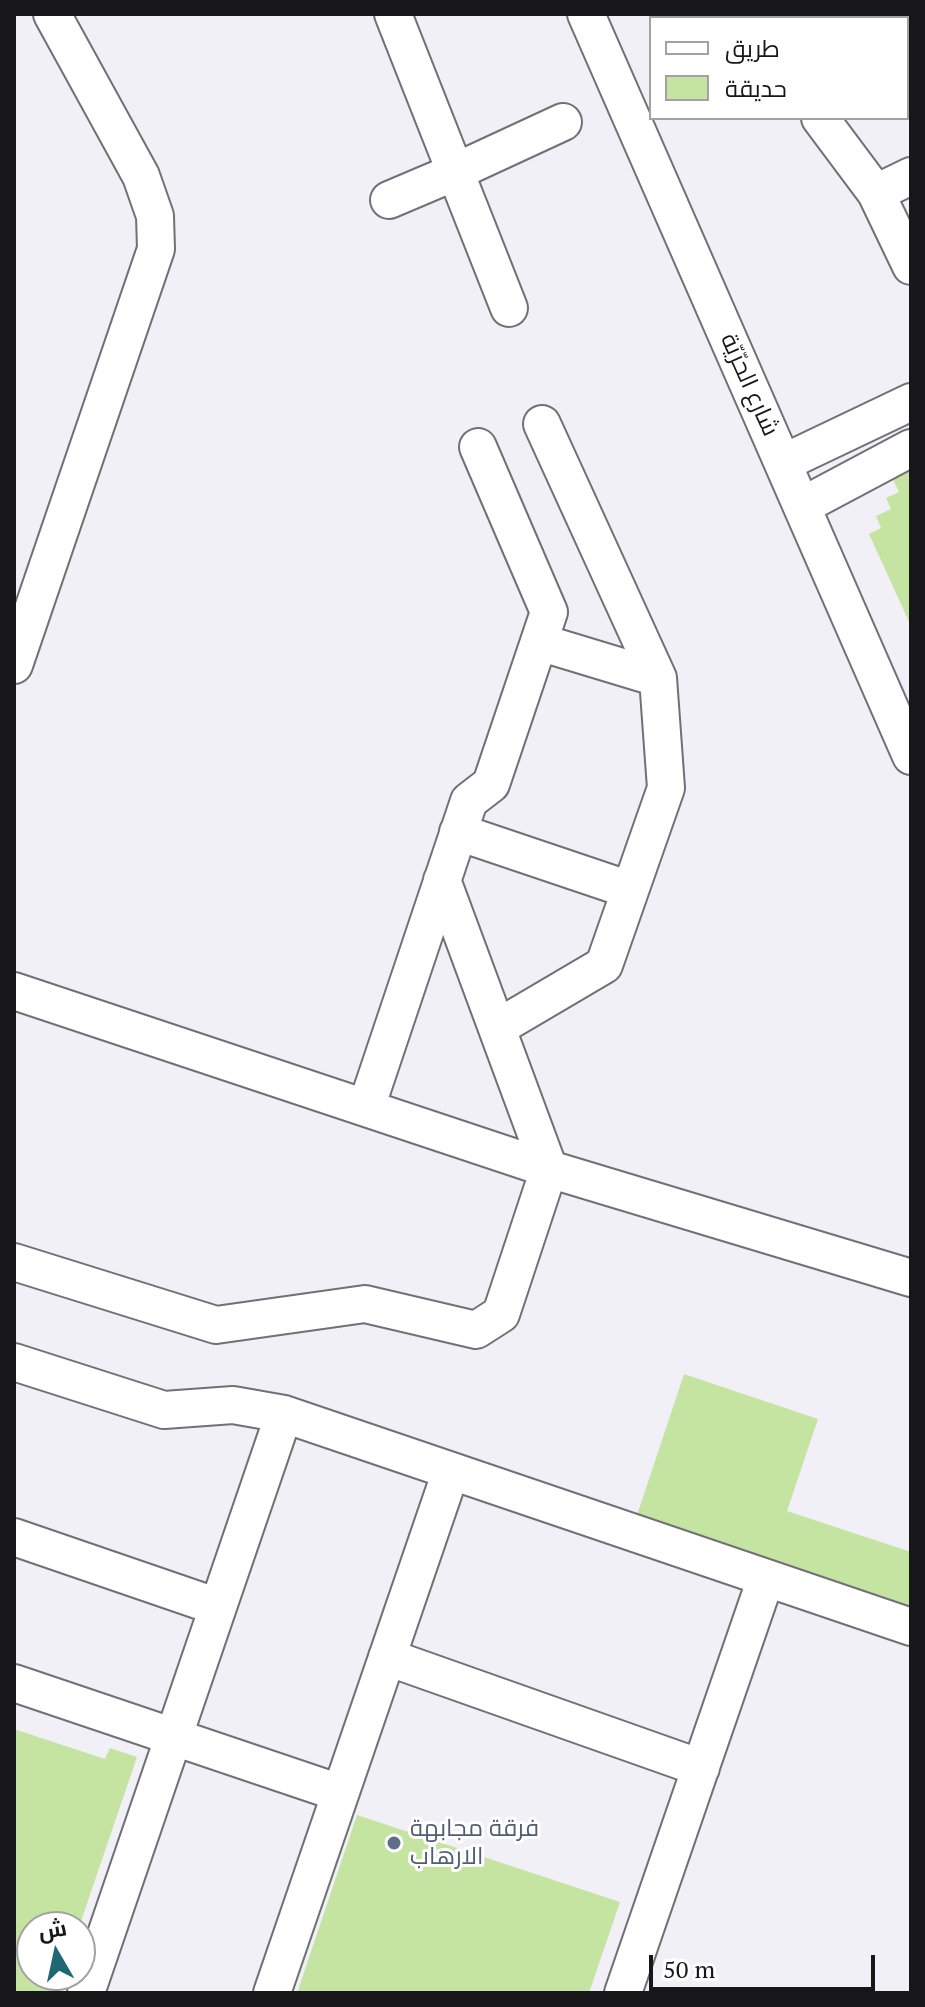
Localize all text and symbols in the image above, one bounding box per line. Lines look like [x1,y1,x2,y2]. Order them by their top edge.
legend [649,16,909,120]
text: طريق [725,32,780,64]
text: حديقة [725,72,787,104]
street label: شارع الحرّيّة [714,329,784,441]
place label: فرقة مجابهة الارهاب [410,1815,539,1871]
marker: فرقة مجابهة الارهاب [385,1834,403,1852]
north arrow [16,1911,96,1991]
text: ش [36,1912,69,1945]
scale bar [653,1939,879,1989]
text: 50 m [663,1953,715,1985]

